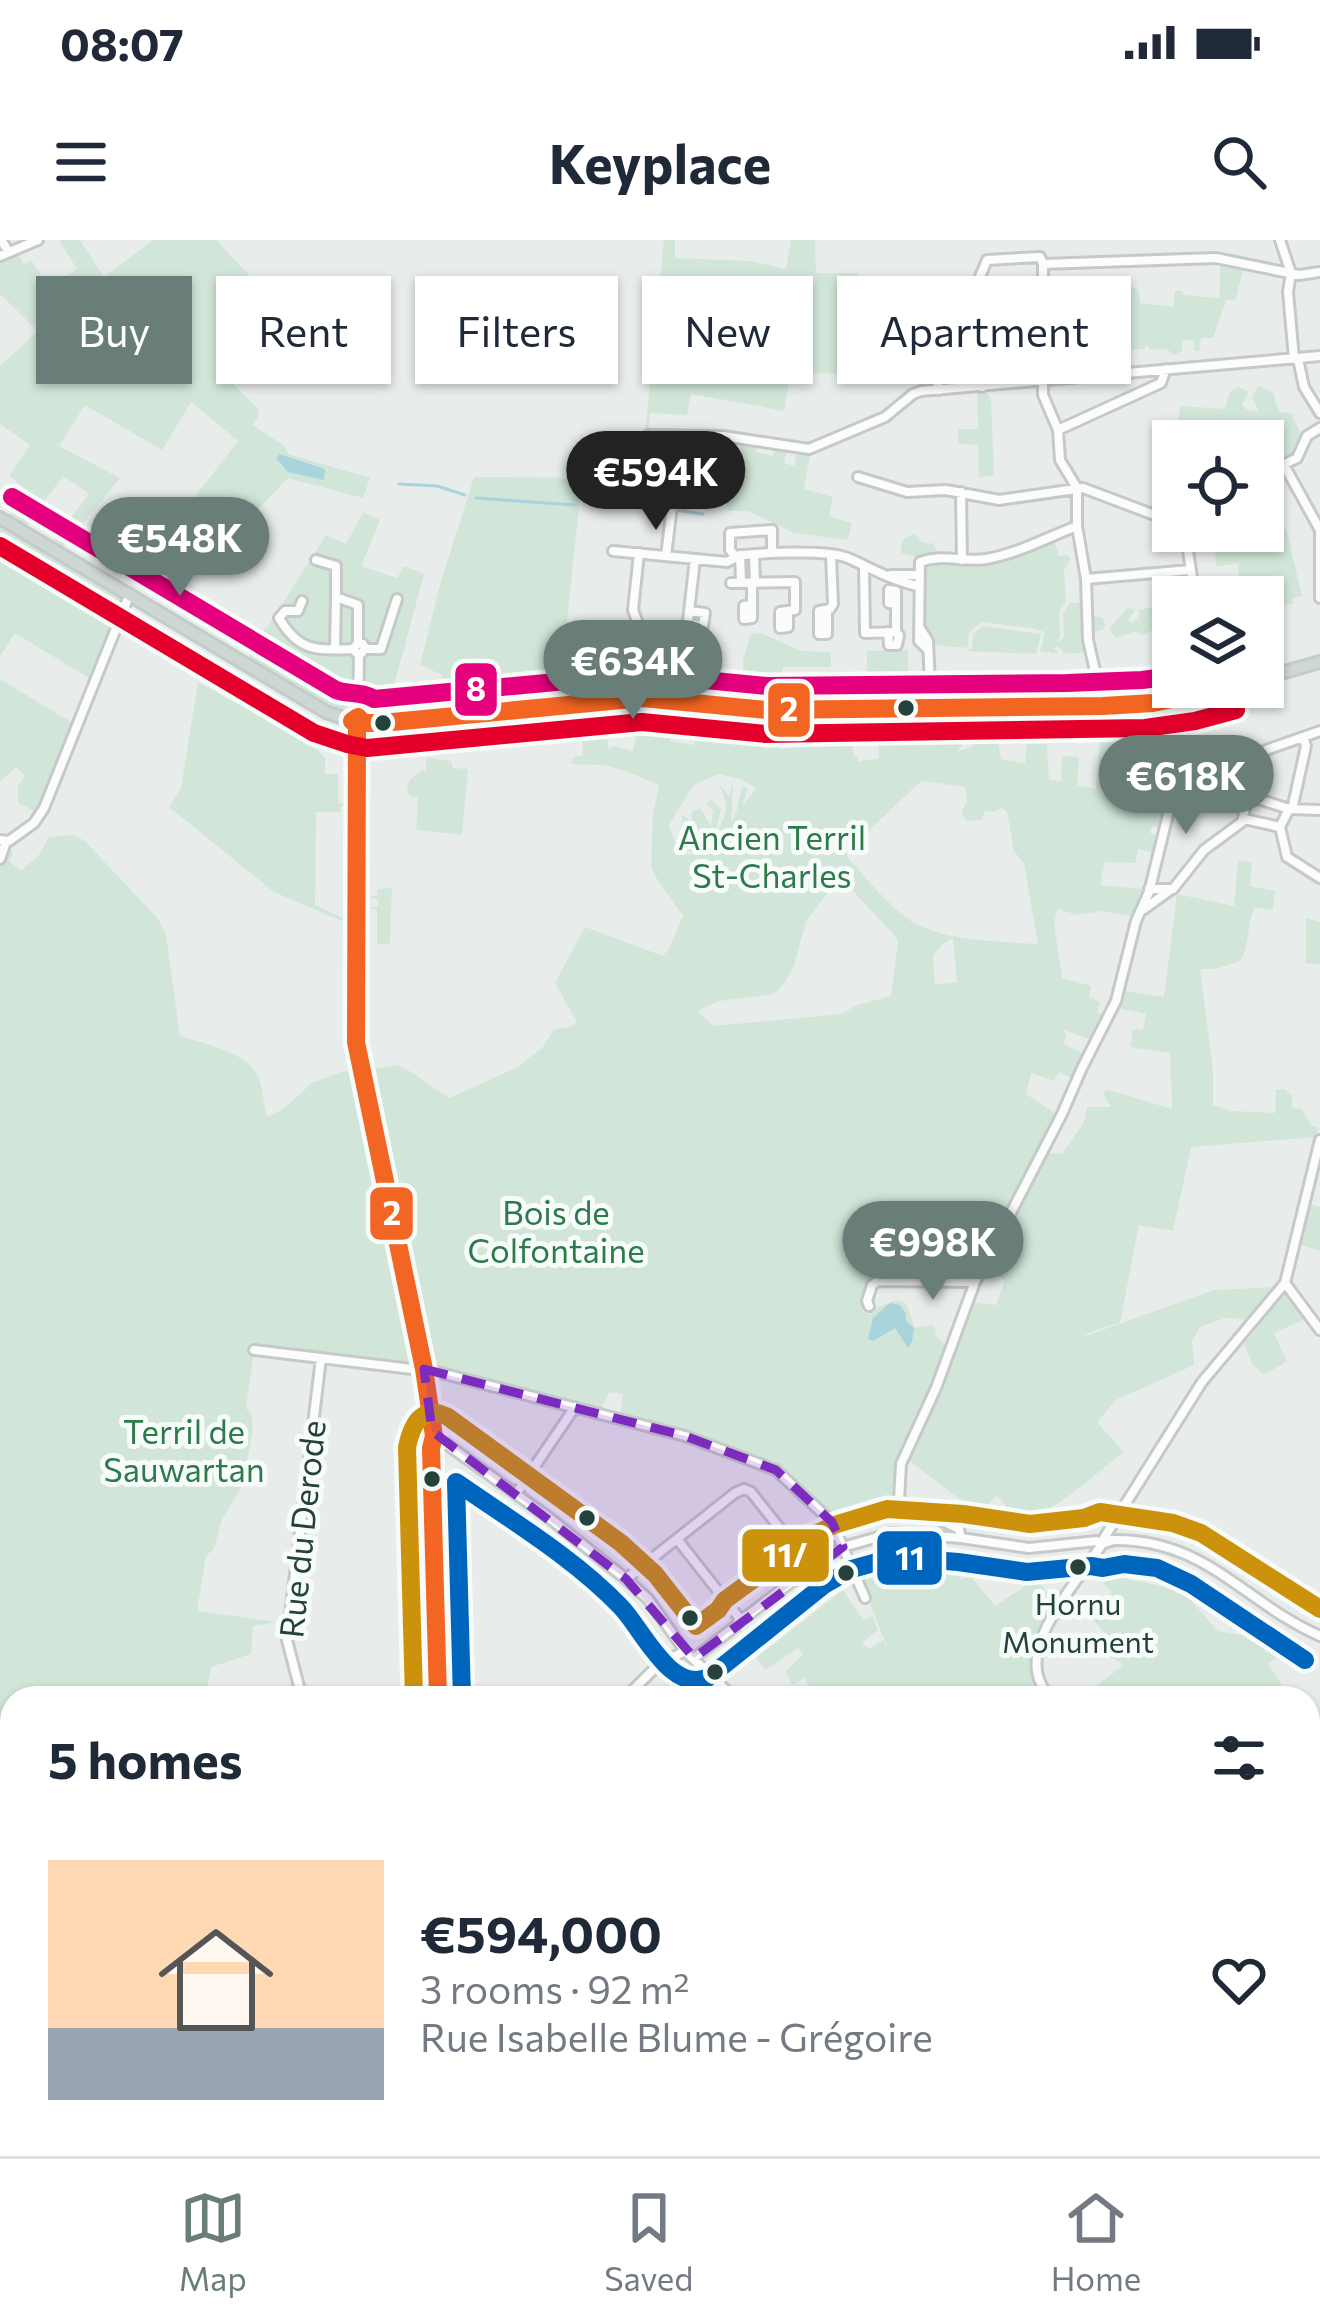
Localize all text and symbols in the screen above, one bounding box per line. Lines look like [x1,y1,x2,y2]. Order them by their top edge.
text: 08:07 [60,15,184,70]
icon: menu [48,129,114,195]
text: Keyplace [549,129,771,195]
icon: search [1206,129,1272,195]
chip: Buy [36,276,192,384]
chip: Rent [216,276,391,384]
chip: Filters [415,276,618,384]
chip: New [642,276,813,384]
chip: Apartment [837,276,1131,384]
map controls [1152,420,1284,708]
button: locate [1152,420,1284,552]
pin: €594K [572,431,740,533]
text: €594K [593,446,719,494]
pin: €548K [96,497,264,599]
text: €548K [117,512,243,560]
button: layers [1152,576,1284,708]
pin: €634K [549,620,717,722]
text: €634K [570,635,696,683]
line badge: 8 [453,661,499,718]
text: 8 [466,667,486,708]
line badge: 2 [766,681,812,739]
text: 2 [780,687,798,728]
unlabelled marker [895,697,917,719]
unlabelled marker [372,712,394,734]
pin: €618K [1102,735,1270,837]
text: €618K [1126,750,1246,798]
park label: Ancien Terril St-Charles [678,816,866,895]
line badge: 2 [368,1185,415,1242]
text: 2 [383,1191,401,1232]
park label: Bois de Colfontaine [467,1191,645,1270]
pin: €998K [849,1201,1017,1303]
text: €998K [870,1216,996,1264]
park label: Terril de Sauwartan [103,1410,265,1489]
street label: Rue du Derode [269,1418,333,1640]
unlabelled marker [421,1468,443,1490]
unlabelled marker [576,1507,598,1529]
line badge: 11/ [740,1527,831,1584]
line badge: 11 [875,1529,944,1587]
text: 11/ [763,1533,807,1574]
text: 11 [895,1536,925,1577]
marker: Hornu Monument [1067,1556,1089,1578]
unlabelled marker [835,1562,857,1584]
place label: Hornu Monument [1002,1584,1154,1659]
unlabelled marker [679,1607,701,1629]
unlabelled marker [704,1661,726,1683]
icon: filters [1206,1725,1272,1791]
text: 5 homes [48,1727,243,1790]
text: €594,000 [420,1901,662,1964]
icon: home [144,1908,288,2052]
icon: heart [1206,1947,1272,2013]
text: 3 rooms · 92 m² [420,1964,690,2012]
text: Rue Isabelle Blume - Grégoire [420,2012,933,2060]
tab: Map [179,2185,247,2298]
tab: Saved [604,2185,693,2298]
tab: Home [1051,2185,1141,2298]

